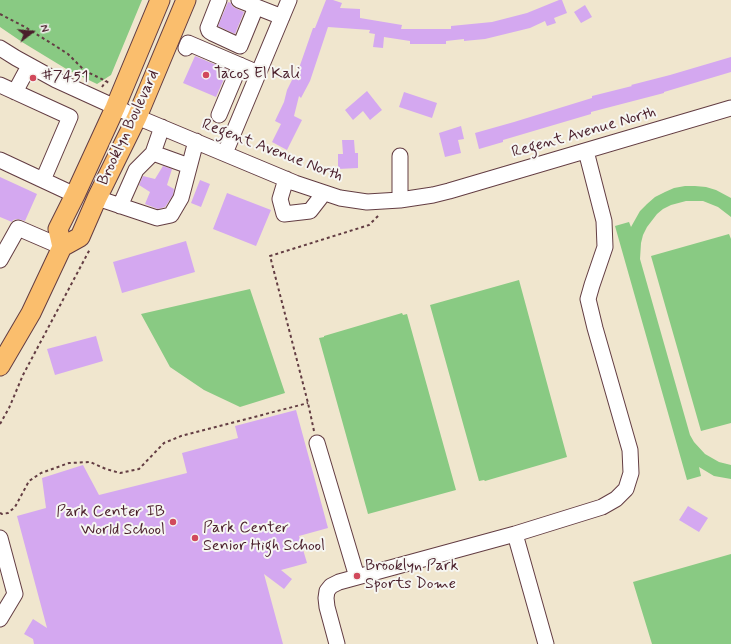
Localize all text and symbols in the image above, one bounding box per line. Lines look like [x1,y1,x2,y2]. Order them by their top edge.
north arrow [12,12,52,52]
text: N [36,23,51,34]
place label: Tacos El Kali [214,65,300,85]
street label: Brooklyn Boulevard [94,67,164,189]
place label: #7451 [41,68,88,88]
marker: Tacos El Kali [201,70,211,80]
marker: #7451 [28,73,38,83]
street label: Regent Avenue North [510,103,658,163]
street label: Regent Avenue North [199,115,345,187]
place label: Park Center IB World School [56,503,165,541]
marker: Park Center IB World School [168,517,178,527]
place label: Park Center Senior High School [203,519,325,557]
marker: Park Center Senior High School [190,533,200,543]
place label: Brooklyn Park Sports Dome [365,557,458,595]
marker: Brooklyn Park Sports Dome [352,571,362,581]

